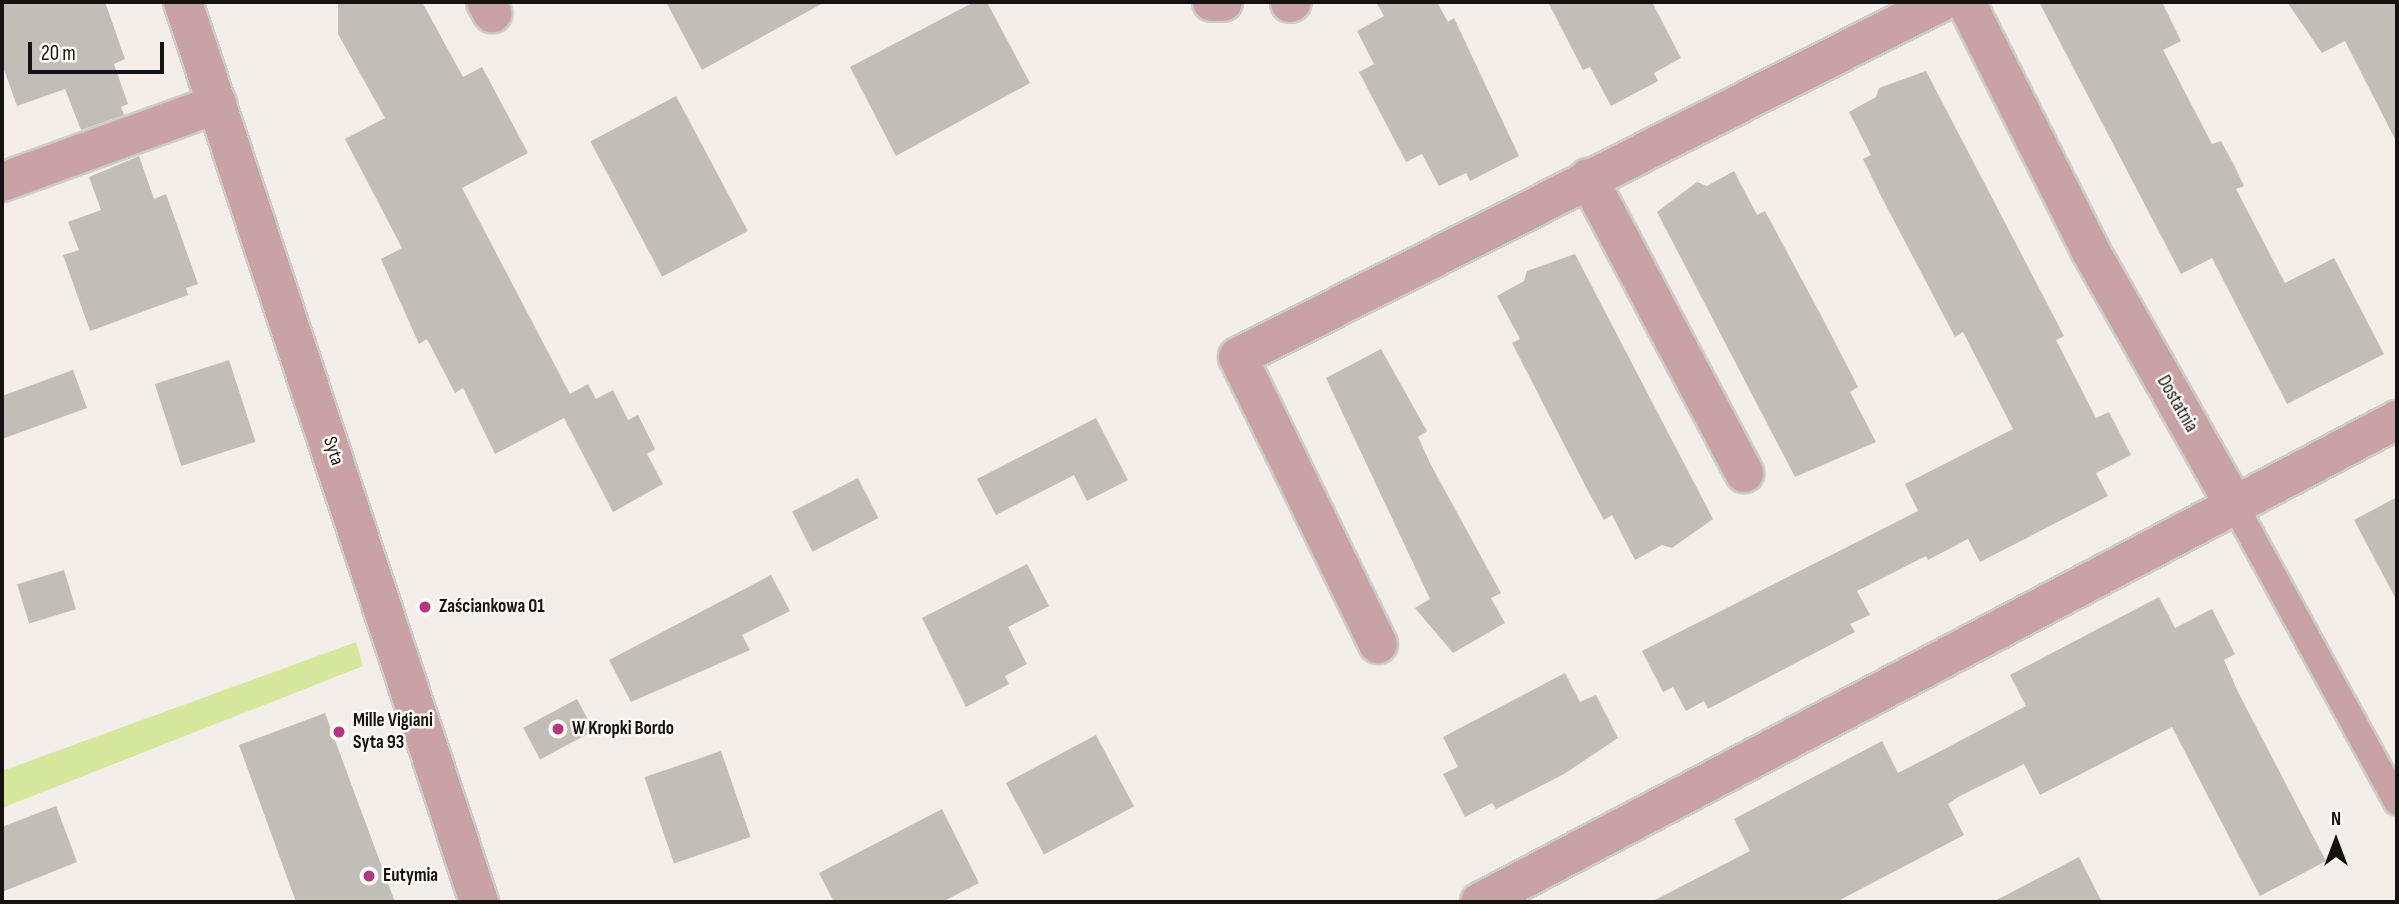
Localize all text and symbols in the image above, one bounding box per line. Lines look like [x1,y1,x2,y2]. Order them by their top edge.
scale bar [32,28,168,72]
text: 20 m [41,41,76,66]
street label: Dostatnia [2152,372,2202,436]
street label: Syta [318,434,348,468]
place label: Zaściankowa 01 [439,596,545,618]
marker: Zaściankowa 01 [417,599,433,615]
place label: Mille Vigiani Syta 93 [353,710,433,754]
place label: W Kropki Bordo [572,718,674,740]
marker: W Kropki Bordo [550,721,566,737]
marker: Mille Vigiani Syta 93 [331,724,347,740]
north arrow [2301,806,2371,876]
text: N [2331,808,2341,831]
place label: Eutymia [383,865,438,887]
marker: Eutymia [361,868,377,884]

